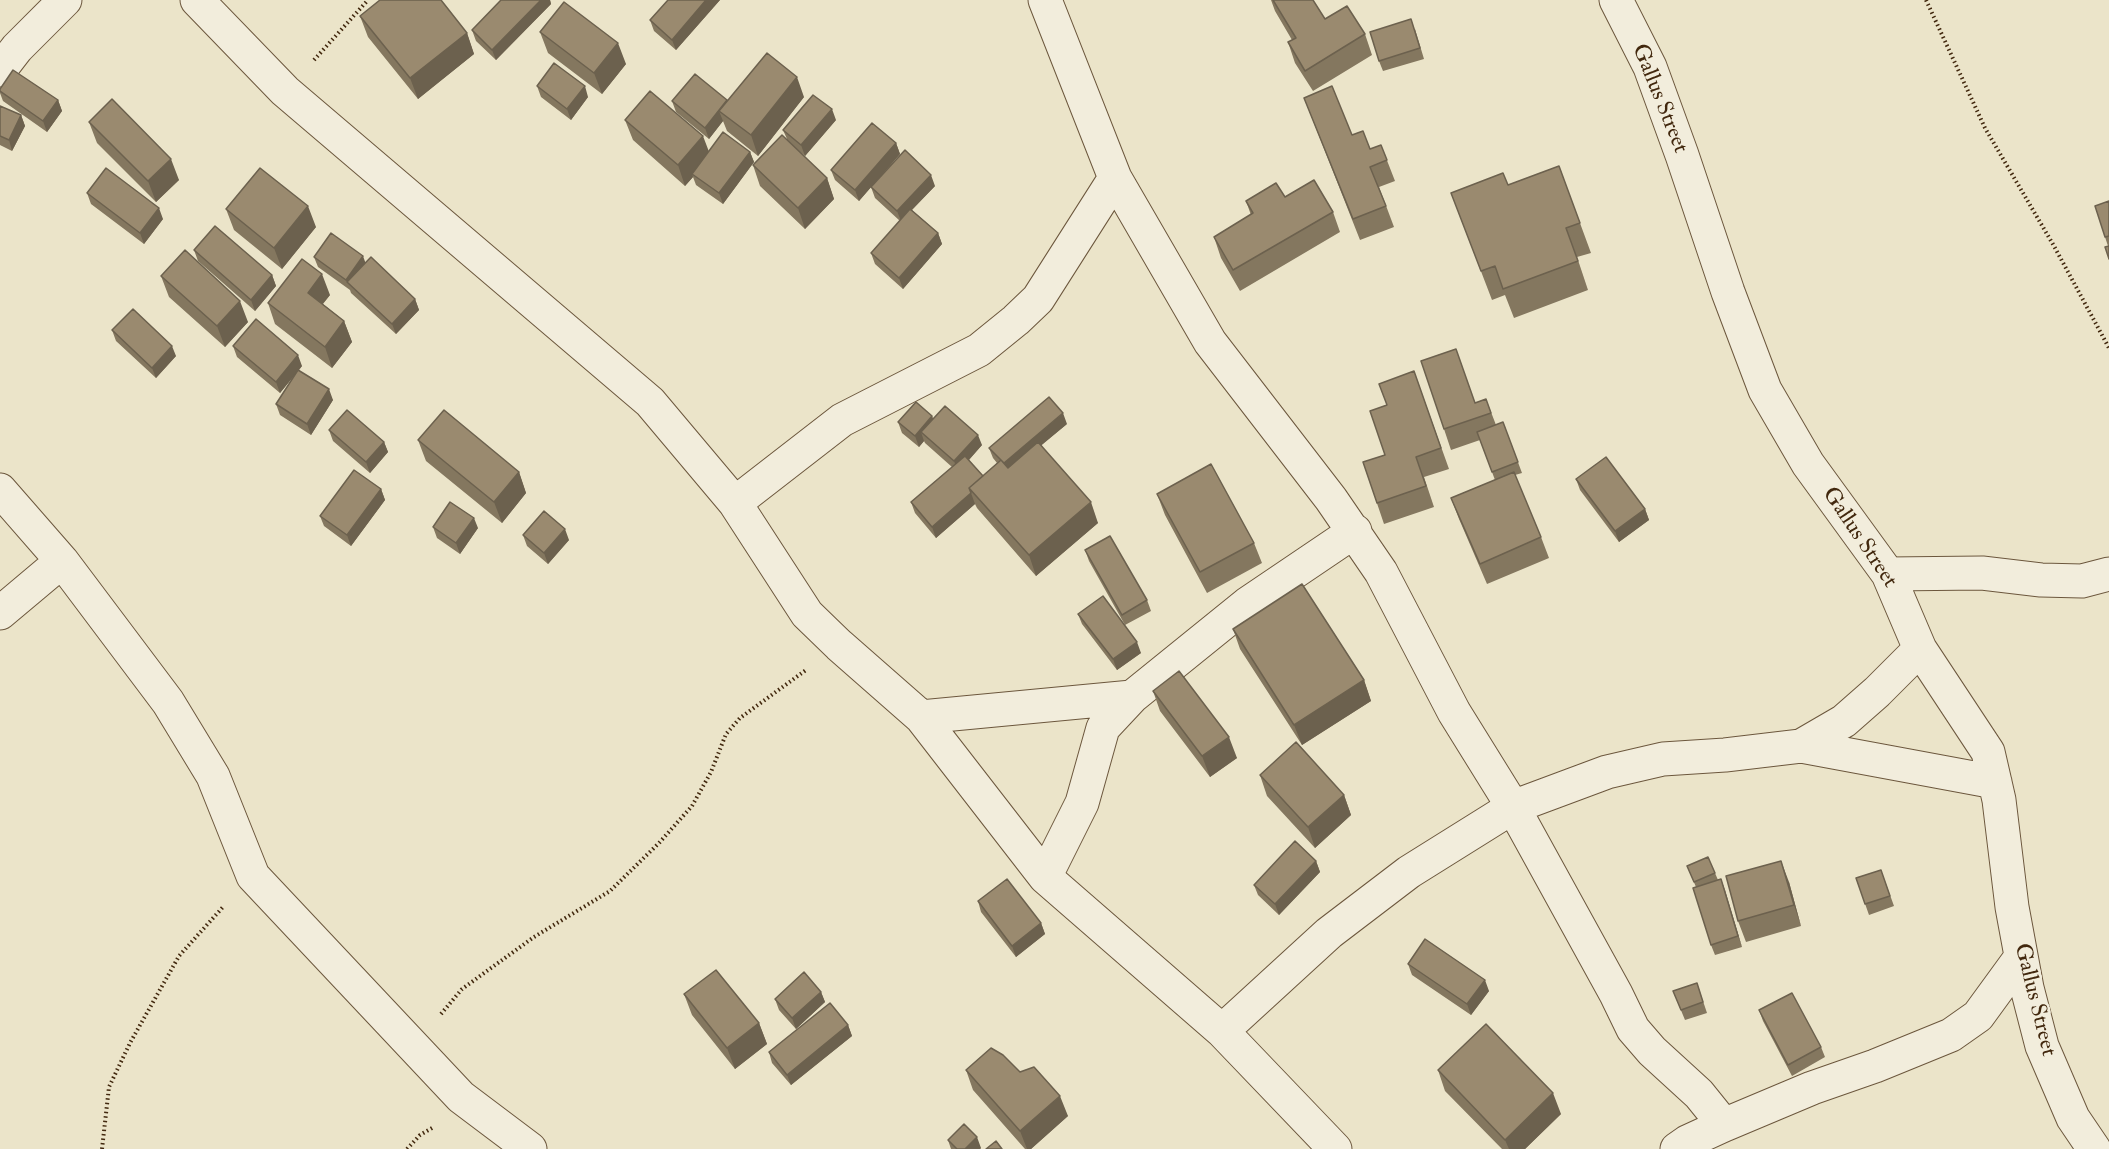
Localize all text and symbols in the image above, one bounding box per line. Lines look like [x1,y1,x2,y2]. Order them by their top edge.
street label: Gallus Street [1625,41,1693,157]
street label: Gallus Street [1816,483,1902,593]
street label: Gallus Street [2007,941,2061,1059]

